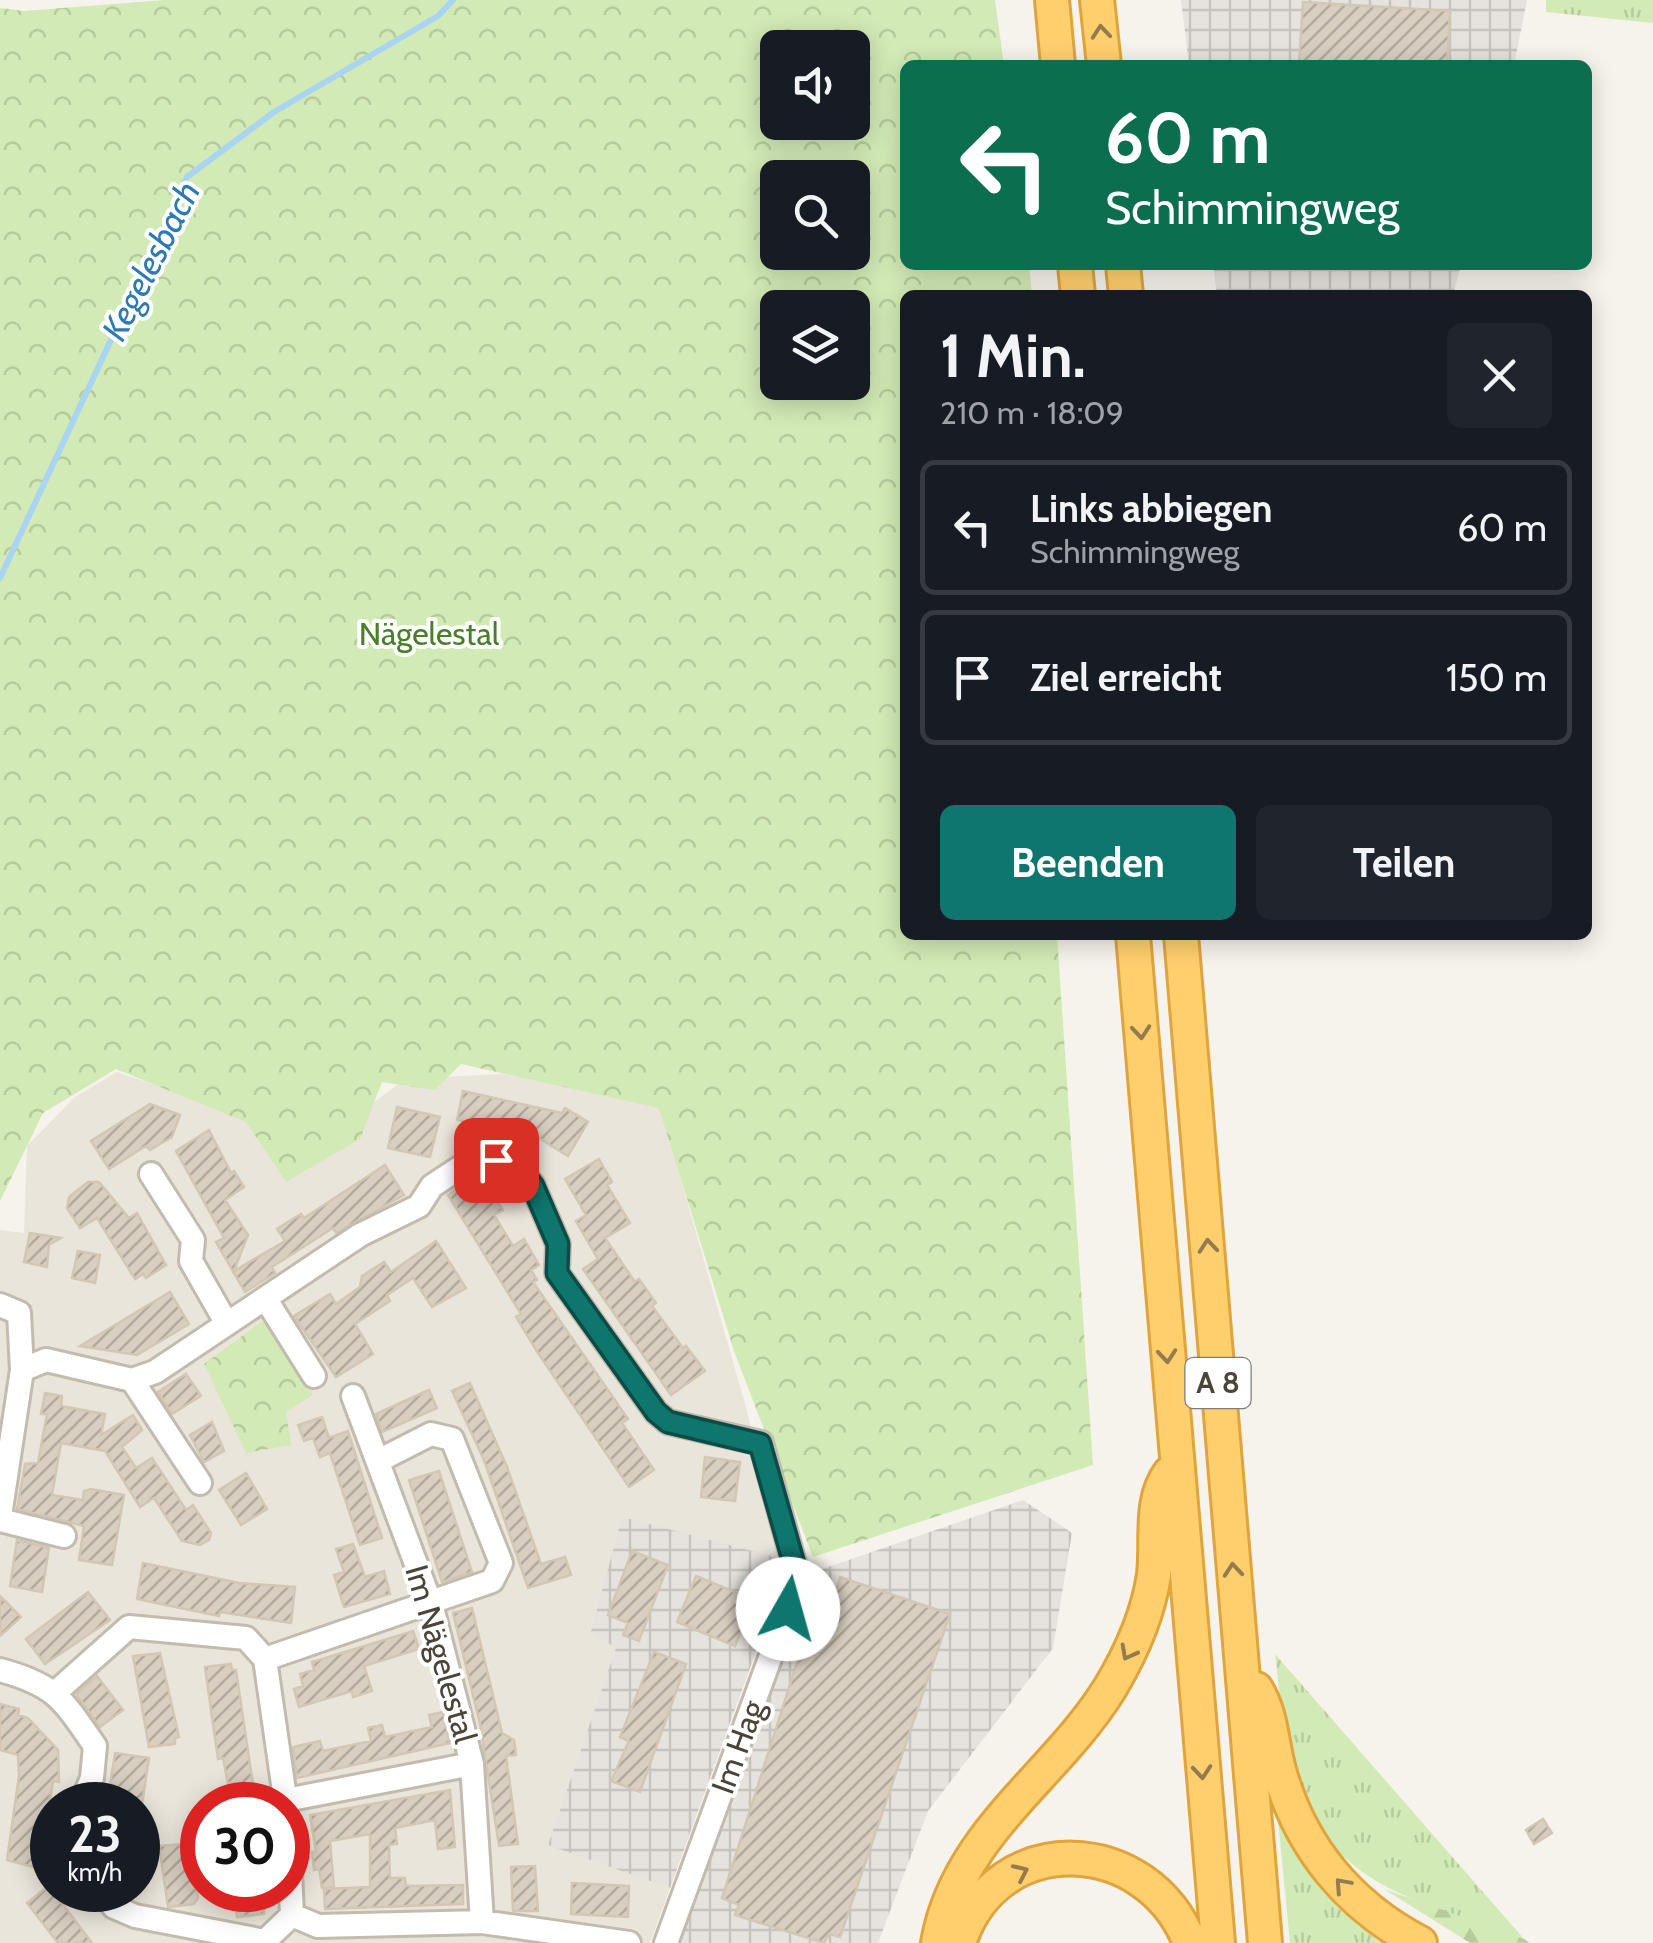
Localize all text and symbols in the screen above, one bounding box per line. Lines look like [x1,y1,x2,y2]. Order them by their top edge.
one-way arrow [1090,24,1112,40]
map controls [760,30,870,400]
button: sound [760,30,870,140]
text: 60 m [1105,95,1270,181]
icon: left [940,100,1070,230]
button: search [760,160,870,270]
water label: Kegelesbach [92,174,209,348]
text: Schimmingweg [1105,181,1400,235]
button: layers [760,290,870,400]
text: 1 Min. [940,319,1086,392]
button: close [1447,323,1552,428]
text: 210 m · 18:09 [940,393,1124,432]
text: Links abbiegen [1030,485,1273,532]
icon: left [945,500,1000,555]
text: 60 m [1457,504,1547,551]
text: Schimmingweg [1030,532,1239,571]
park label: Nägelestal [359,614,500,653]
icon: arrive [945,650,1000,705]
text: Ziel erreicht [1030,654,1222,701]
text: 150 m [1446,654,1547,701]
button: Beenden [940,805,1236,920]
button: Teilen [1256,805,1552,920]
one-way arrow [1129,1025,1151,1041]
pin [454,1118,539,1203]
icon: arrive [469,1133,524,1188]
one-way arrow [1197,1237,1219,1253]
one-way arrow [1156,1349,1178,1365]
road number: A 8 [1186,1358,1250,1408]
position arrow [736,1557,840,1661]
street label: Im Nägelestal [397,1560,486,1748]
one-way arrow [1223,1561,1245,1577]
one-way arrow [1121,1642,1141,1660]
street label: Im Hag [703,1694,773,1799]
one-way arrow [1191,1764,1213,1780]
speed limit sign: 30 [180,1782,310,1912]
text: 23 [68,1804,122,1865]
text: km/h [68,1857,122,1887]
one-way arrow [1011,1864,1029,1884]
one-way arrow [1336,1878,1354,1897]

